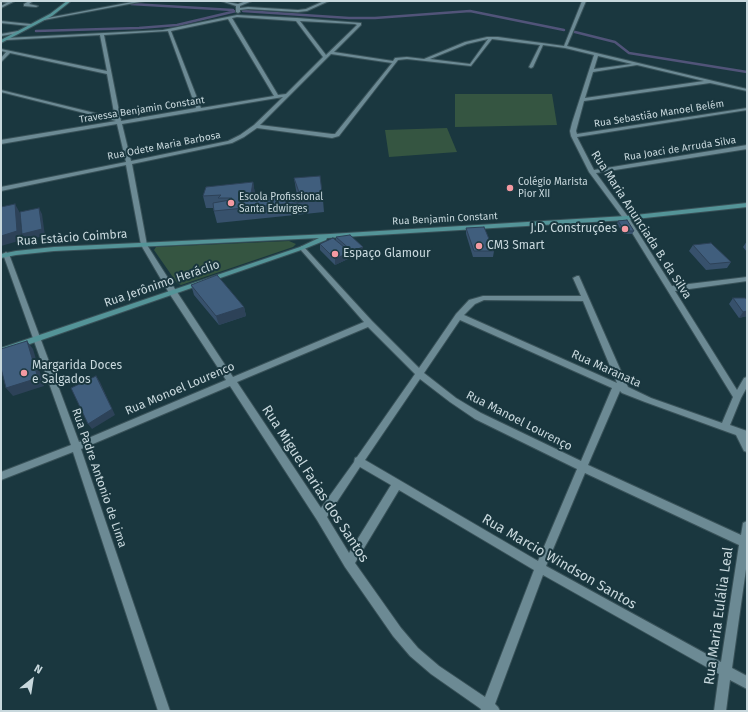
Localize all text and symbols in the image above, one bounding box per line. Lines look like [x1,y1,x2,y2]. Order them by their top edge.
street label: Travessa Benjamin Constant [78,94,206,126]
street label: Rua Sebastião Manoel Belém [593,98,725,130]
street label: Rua Odete Maria Barbosa [106,129,222,163]
street label: Rua Joaci de Arruda Silva [623,134,737,164]
street label: Rua Maria Anunciada B. da Silva [588,148,694,302]
place label: Colégio Marista Pior XII [518,176,588,200]
marker: Colégio Marista Pior XII [505,183,515,193]
place label: Escola Profissional Santa Edwirges [239,191,323,214]
marker: Escola Profissional Santa Edwirges [226,198,236,208]
street label: Rua Benjamin Constant [392,210,498,228]
place label: J.D. Construções [530,222,617,236]
marker: J.D. Construções [620,224,630,234]
street label: Rua Estàcio Coimbra [16,227,128,249]
place label: CM3 Smart [487,239,544,253]
marker: CM3 Smart [474,241,484,251]
place label: Espaço Glamour [343,247,431,261]
marker: Espaço Glamour [330,249,340,259]
street label: Rua Jerônimo Heráclio [102,257,222,311]
street label: Rua Maranata [569,347,643,391]
place label: Margarida Doces e Salgados [32,359,122,387]
street label: Rua Monoel Lourenco [123,359,237,419]
marker: Margarida Doces e Salgados [19,368,29,378]
street label: Rua Manoel Lourenço [464,388,574,454]
street label: Rua Miguel Farias dos Santos [258,402,372,566]
street label: Rua Padre Antonio de Lima [68,406,130,550]
street label: Rua Marcio Windson Santos [479,511,639,613]
street label: Rua Maria Eulália Leal [701,546,737,686]
north arrow [12,660,52,700]
text: N [32,662,45,677]

